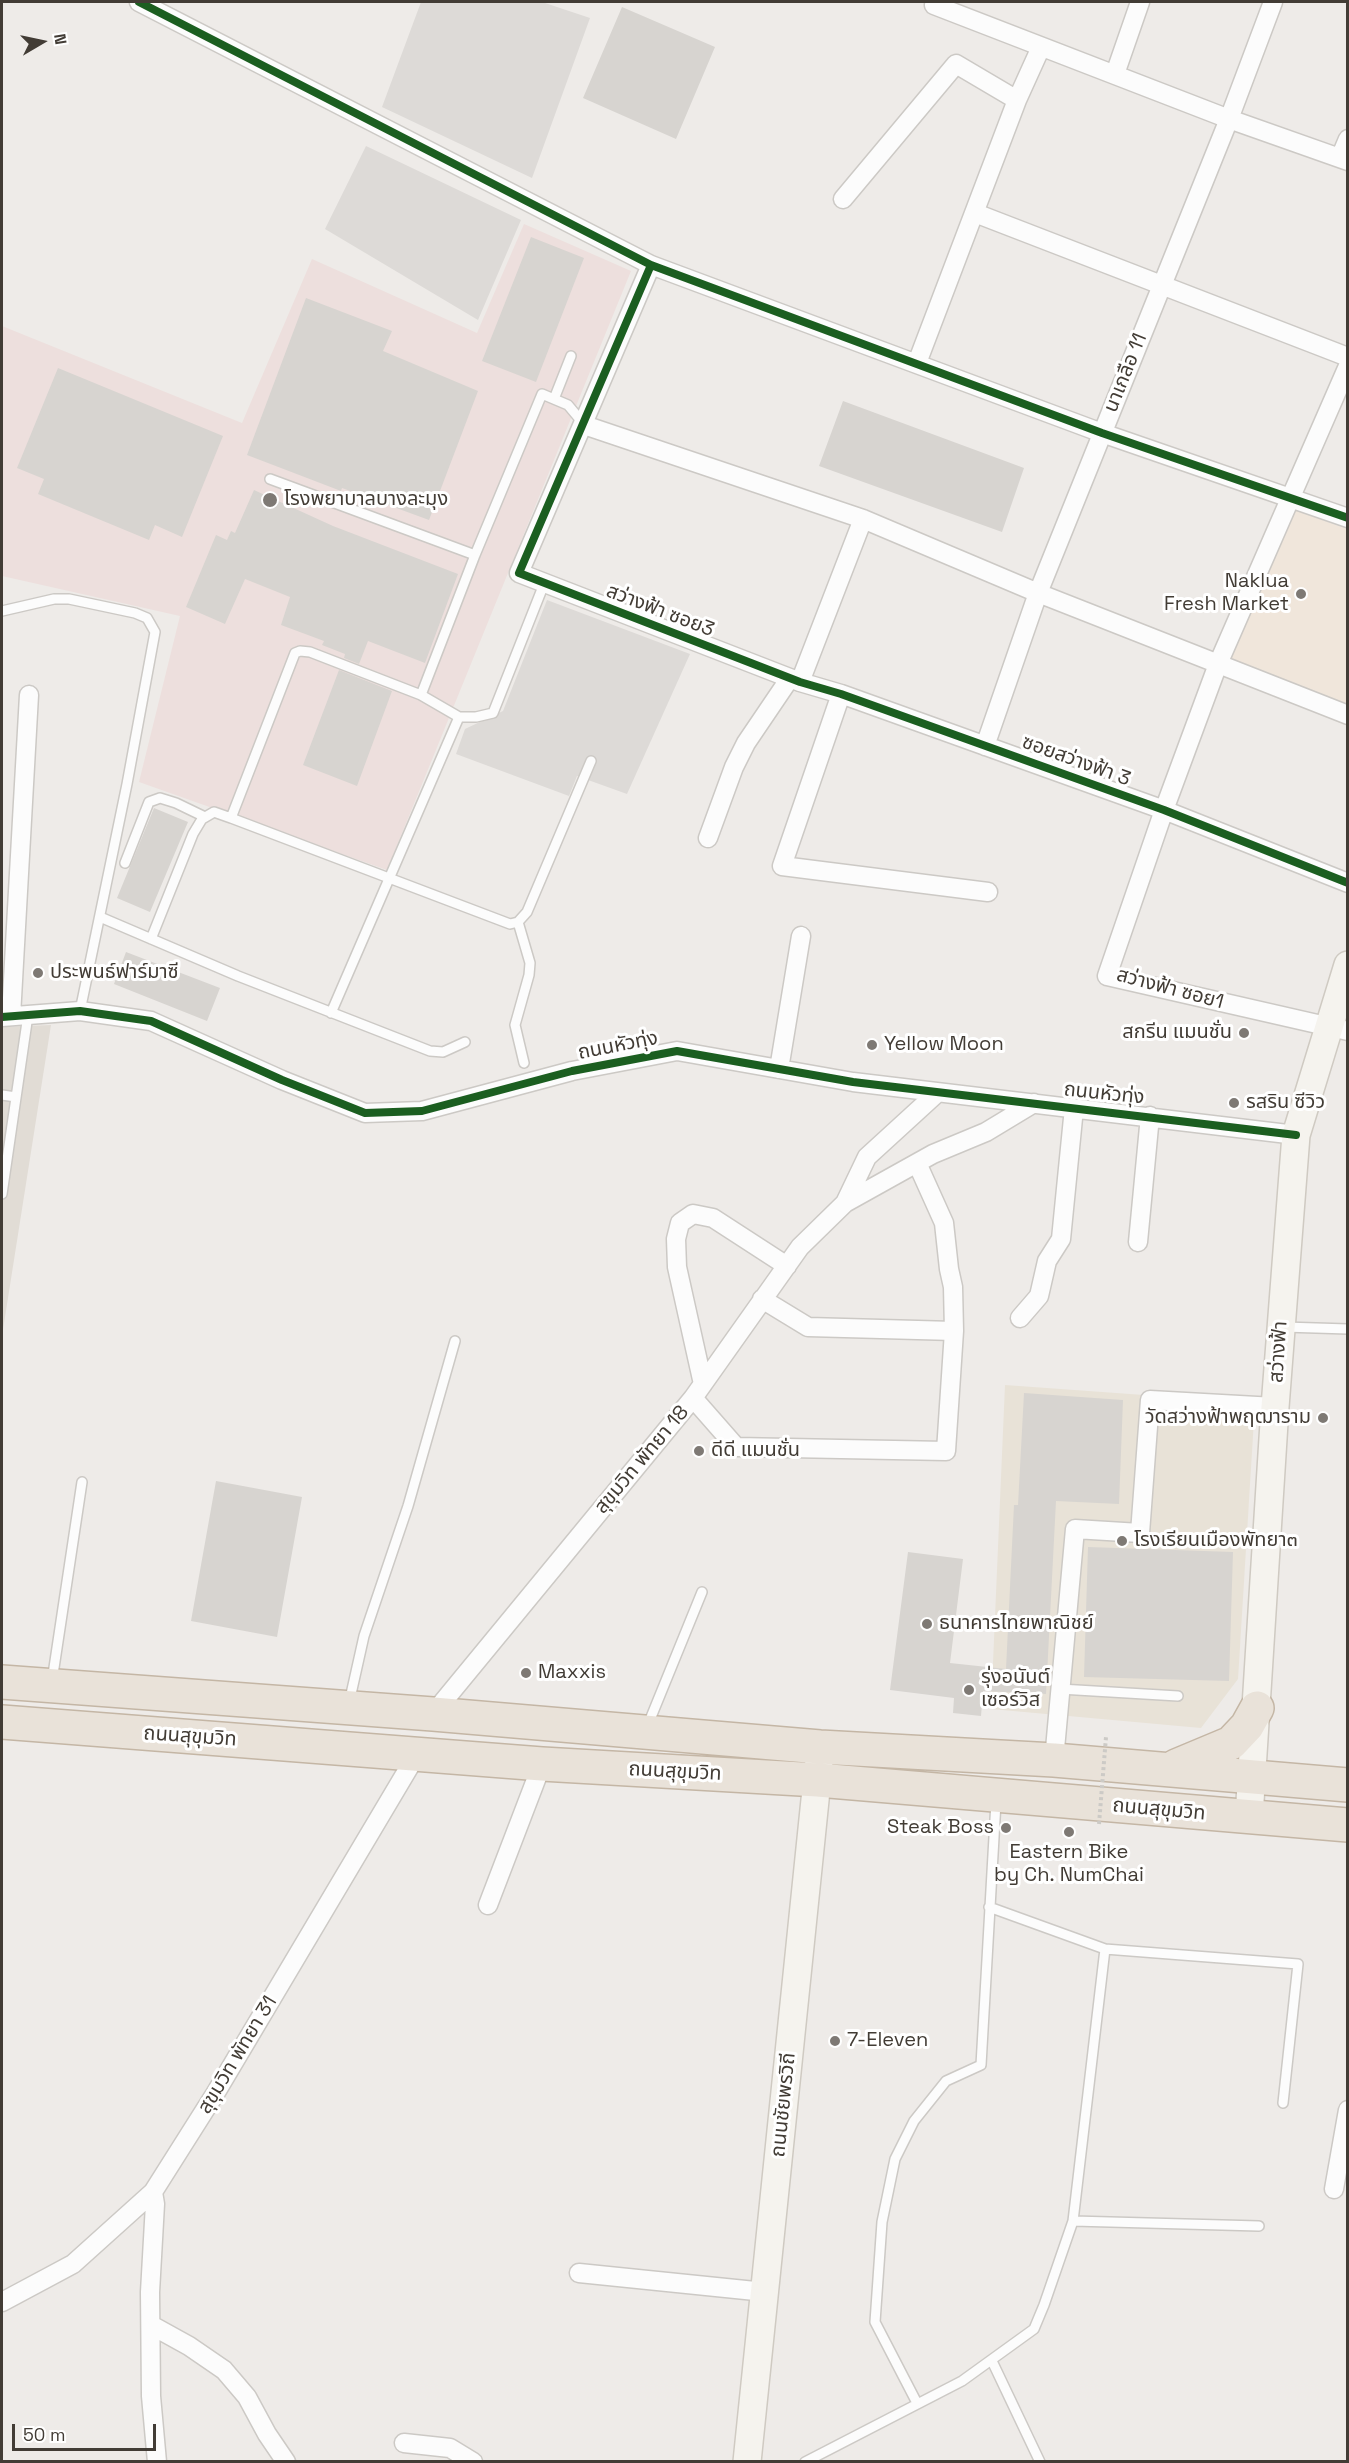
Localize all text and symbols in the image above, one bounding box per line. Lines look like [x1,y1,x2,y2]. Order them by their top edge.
north arrow [12,12,72,72]
text: N [49,32,71,46]
street label: นาเกลือ 11 [1099,330,1153,416]
place label: โรงพยาบาลบางละมุง [284,488,448,512]
marker: โรงพยาบาลบางละมุง [261,491,279,509]
place label: Naklua Fresh Market [1164,570,1289,617]
street label: สว่างฟ้า ซอย3 [603,579,717,643]
marker: Naklua Fresh Market [1294,587,1308,601]
street label: ซอยสว่างฟ้า 3 [1019,730,1133,792]
place label: ประพนธ์ฟาร์มาซี [50,961,179,985]
street label: สว่างฟ้า ซอย1 [1114,963,1226,1015]
marker: ประพนธ์ฟาร์มาซี [31,966,45,980]
place label: สกรีน แมนชั่น [1122,1021,1232,1045]
street label: ถนนหัวทุ่ง [576,1026,660,1066]
marker: สกรีน แมนชั่น [1237,1026,1251,1040]
place label: Yellow Moon [884,1033,1004,1057]
marker: Yellow Moon [865,1038,879,1052]
street label: ถนนหัวทุ่ง [1062,1078,1146,1110]
place label: รสริน ซีวิว [1246,1091,1325,1115]
marker: รสริน ซีวิว [1227,1096,1241,1110]
street label: สว่างฟ้า [1265,1320,1293,1384]
street label: สุขุมวิท พัทยา 18 [590,1401,694,1519]
place label: วัดสว่างฟ้าพฤฒาราม [1145,1406,1311,1430]
marker: วัดสว่างฟ้าพฤฒาราม [1316,1411,1330,1425]
place label: ดีดี แมนชั่น [711,1439,800,1463]
marker: ดีดี แมนชั่น [692,1444,706,1458]
place label: โรงเรียนเมืองพัทยา๓ [1134,1529,1298,1553]
marker: โรงเรียนเมืองพัทยา๓ [1115,1534,1129,1548]
place label: ธนาคารไทยพาณิชย์ [939,1612,1094,1636]
marker: ธนาคารไทยพาณิชย์ [920,1617,934,1631]
place label: Maxxis [538,1661,606,1685]
marker: Maxxis [519,1666,533,1680]
place label: รุ่งอนันต์ เซอร์วิส [981,1666,1050,1713]
marker: รุ่งอนันต์ เซอร์วิส [962,1683,976,1697]
street label: ถนนสุขุมวิท [143,1722,237,1752]
street label: ถนนสุขุมวิท [628,1758,722,1786]
street label: ถนนสุขุมวิท [1112,1794,1206,1826]
place label: Steak Boss [887,1816,994,1840]
marker: Steak Boss [999,1821,1013,1835]
marker: Eastern Bike by Ch. NumChai [1062,1825,1076,1839]
place label: Eastern Bike by Ch. NumChai [994,1841,1144,1888]
street label: สุขุมวิท พัทยา 31 [193,1992,283,2118]
place label: 7-Eleven [847,2029,928,2053]
marker: 7-Eleven [828,2034,842,2048]
street label: ถนนชัยพรวิถี [767,2052,801,2158]
scale bar [15,2412,159,2450]
text: 50 m [23,2423,65,2446]

